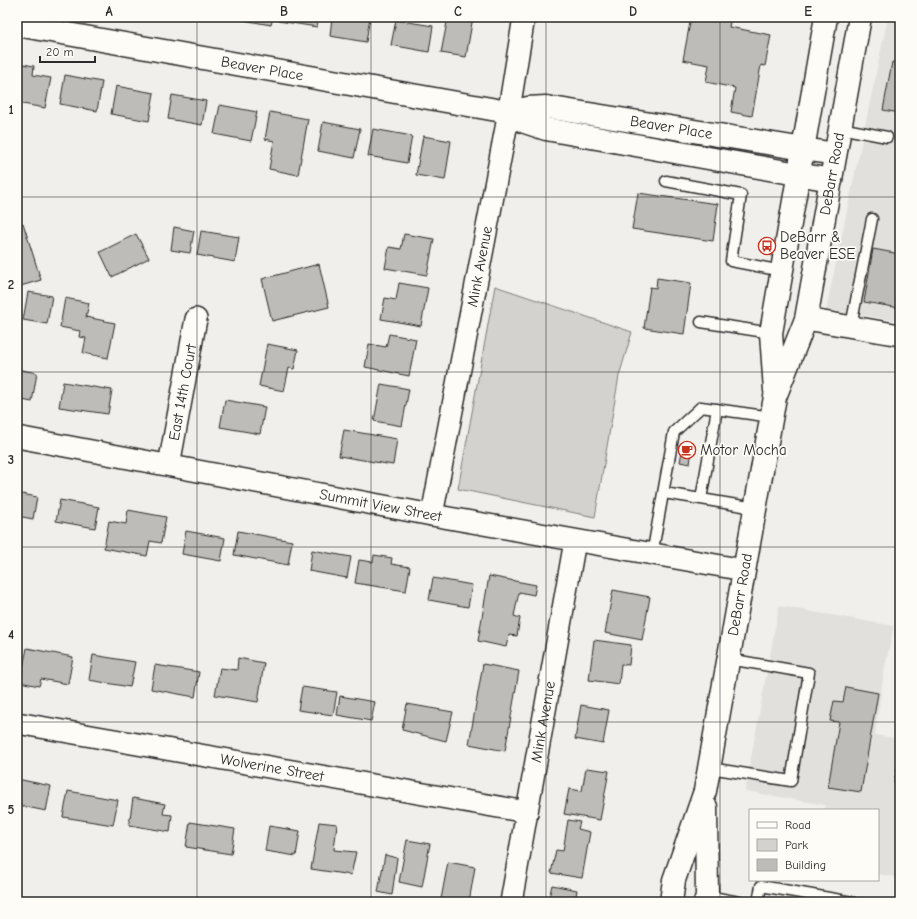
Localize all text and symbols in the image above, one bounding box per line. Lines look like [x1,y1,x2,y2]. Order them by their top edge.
text: A [105,4,113,19]
text: B [280,4,288,19]
text: C [454,4,462,19]
text: D [629,4,637,19]
text: E [804,4,812,19]
scale bar [40,38,95,64]
text: 20 m [46,45,74,59]
street label: Beaver Place [220,52,305,85]
text: 1 [8,102,14,117]
street label: Beaver Place [629,112,714,143]
street label: DeBarr Road [816,131,848,216]
street label: Mink Avenue [463,224,496,309]
place label: DeBarr & Beaver ESE [780,228,855,263]
bus stop icon: DeBarr & Beaver ESE [757,236,777,256]
text: 2 [8,277,14,292]
street label: East 14th Court [165,342,200,442]
cafe icon: Motor Mocha [677,440,697,460]
place label: Motor Mocha [700,441,787,459]
text: 3 [8,452,14,467]
street label: Summit View Street [318,485,444,526]
street label: DeBarr Road [724,552,756,637]
text: 4 [8,627,14,642]
street label: Mink Avenue [527,679,559,764]
street label: Wolverine Street [219,750,326,786]
text: 5 [8,802,15,817]
legend [749,809,879,881]
text: Road [785,818,811,832]
text: Park [785,838,808,852]
text: Building [785,858,826,872]

